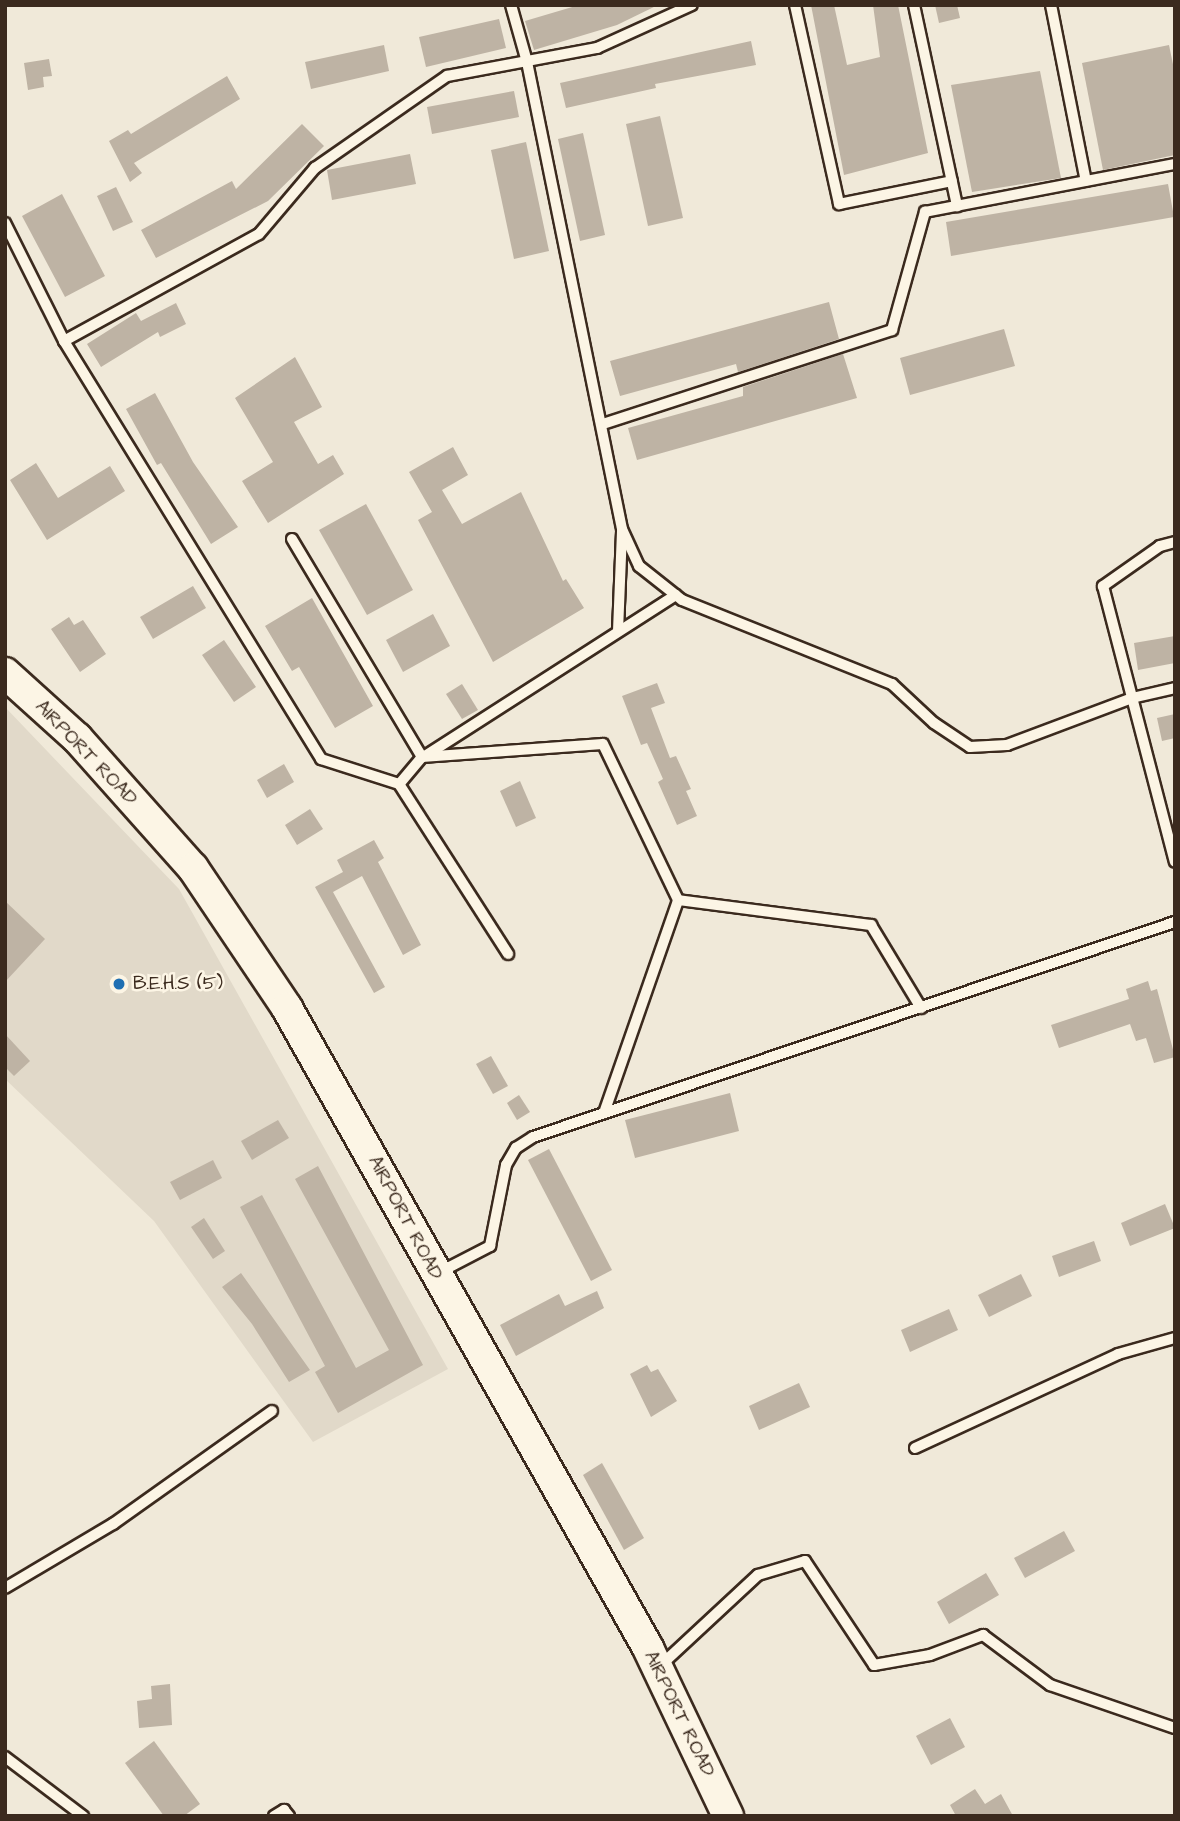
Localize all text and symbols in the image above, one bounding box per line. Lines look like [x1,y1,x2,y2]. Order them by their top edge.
street label: AIRPORT ROAD [30,696,142,810]
place label: B.E.H.S (5) [133,973,223,995]
marker: B.E.H.S (5) [111,976,127,992]
street label: AIRPORT ROAD [363,1152,447,1284]
street label: AIRPORT ROAD [639,1647,719,1781]

